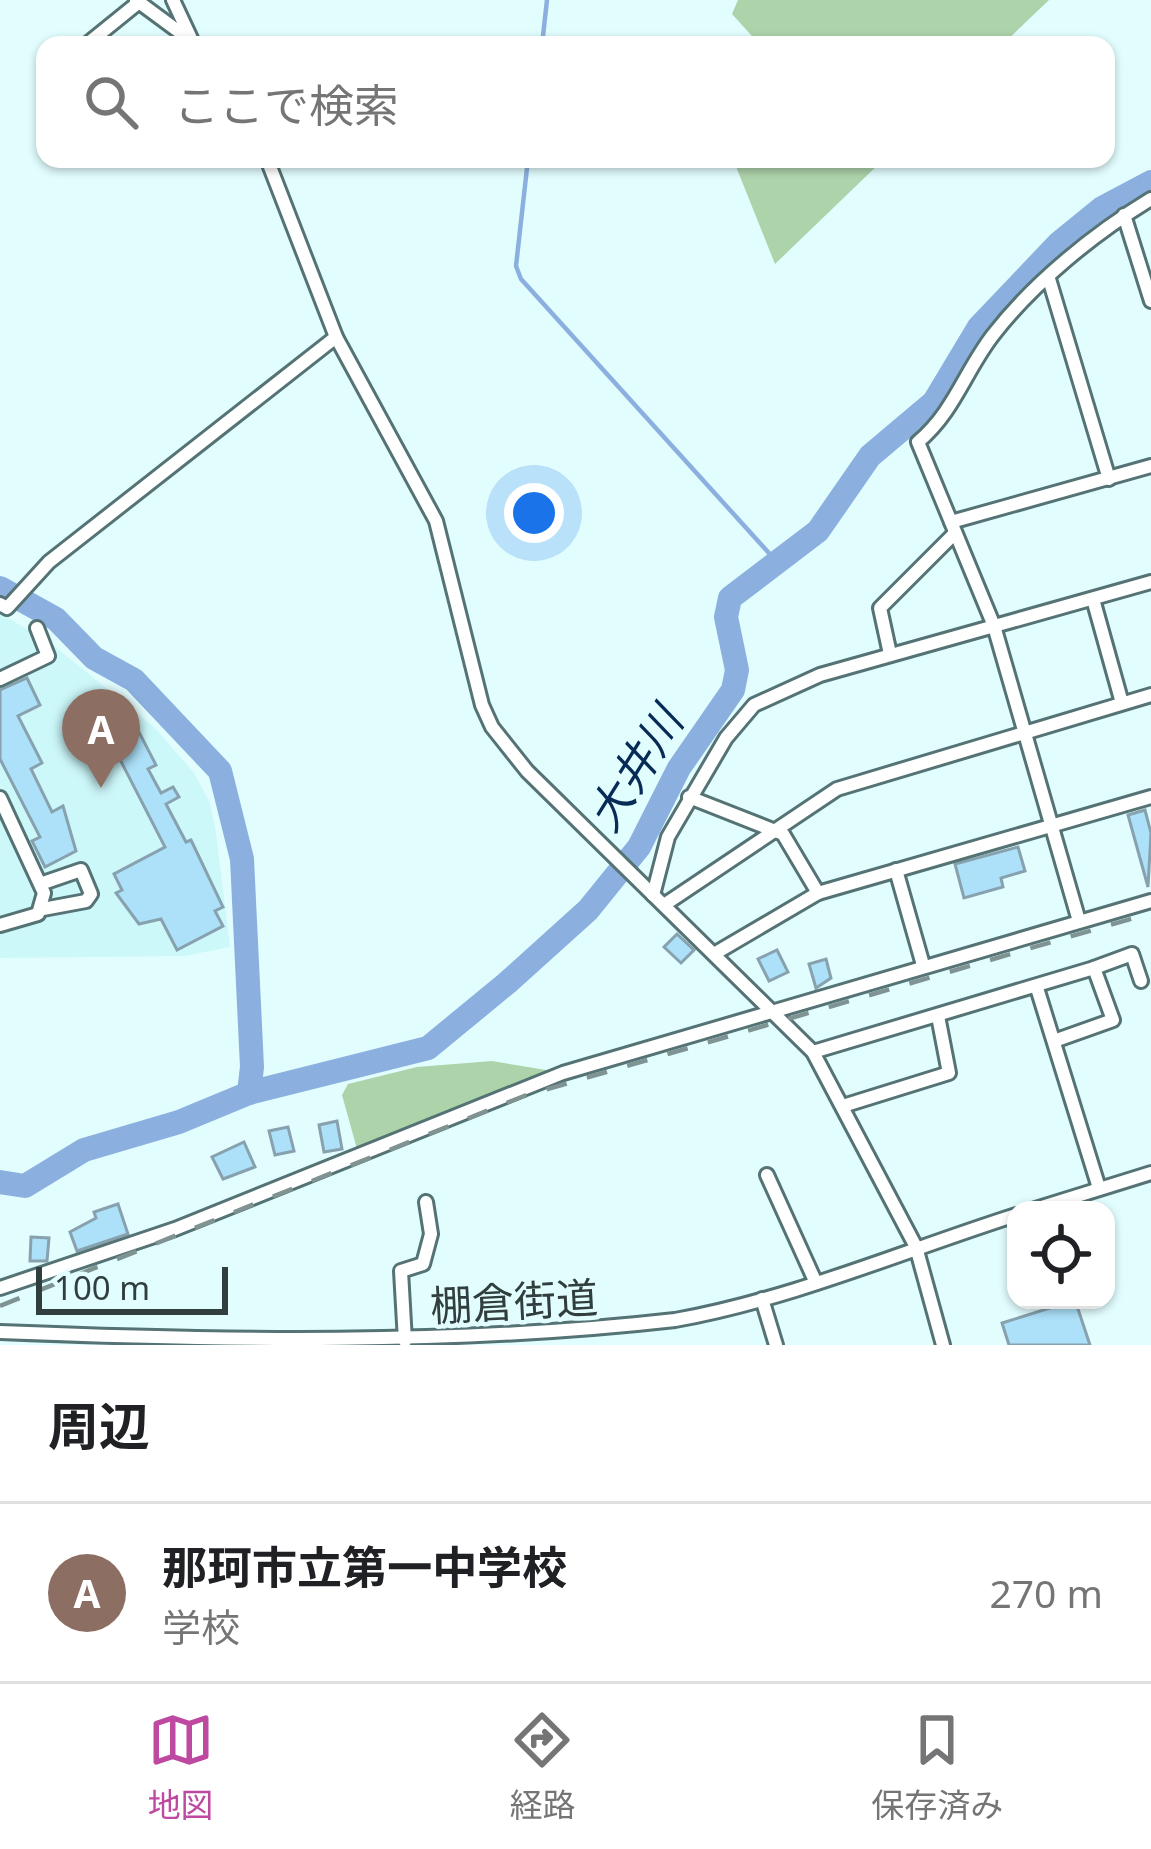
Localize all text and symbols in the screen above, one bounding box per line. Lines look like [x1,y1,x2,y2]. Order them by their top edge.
search box [36,36,1115,168]
icon: search [78,69,144,135]
text: ここで検索 [174,74,399,135]
your location [504,483,564,543]
pin: A [62,689,140,788]
water label: 大井川 [572,691,697,842]
map controls [1007,1201,1115,1309]
button: locate [1007,1201,1115,1309]
scale bar [36,1261,228,1314]
text: 100 m [54,1265,150,1310]
street label: 棚倉街道 [429,1268,599,1333]
text: 周辺 [48,1390,150,1460]
text: 那珂市立第一中学校 [162,1536,567,1597]
text: A [74,1566,101,1619]
text: 270 m [989,1566,1103,1619]
text: 学校 [162,1600,240,1653]
tab: 地図 [148,1707,214,1827]
tab: 経路 [509,1707,575,1827]
tab: 保存済み [871,1707,1003,1827]

